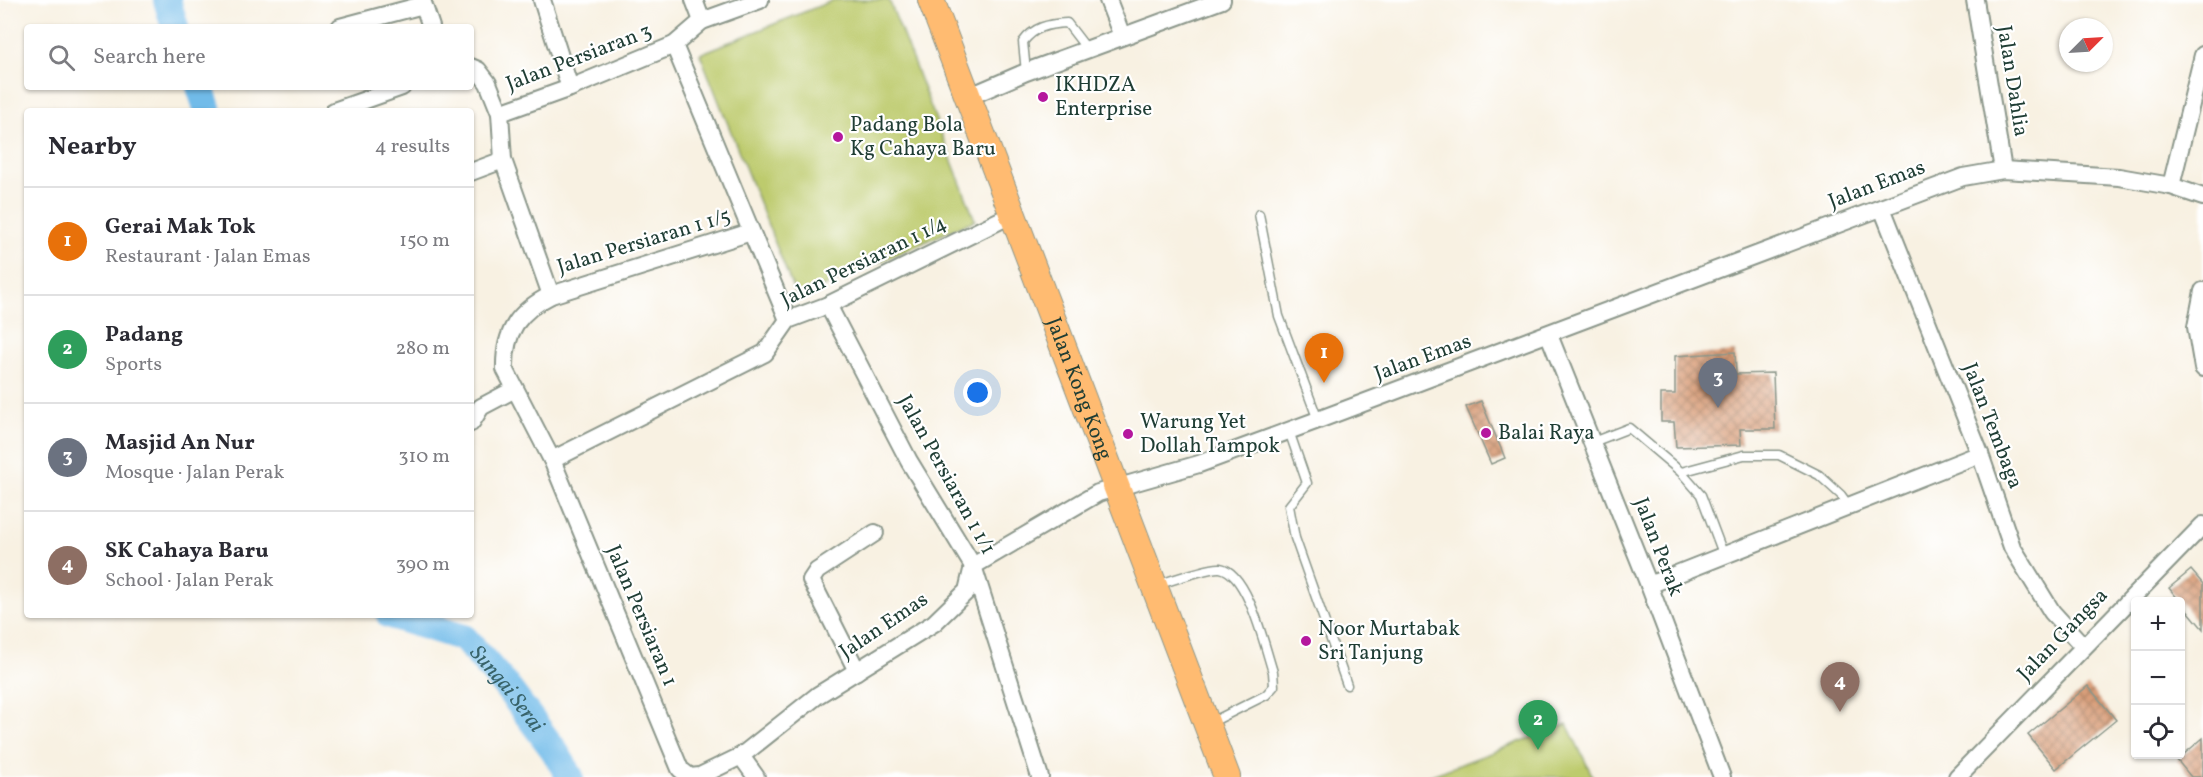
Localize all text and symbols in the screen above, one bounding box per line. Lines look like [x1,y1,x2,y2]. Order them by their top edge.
street label: Jalan Persiaran 3 [502,17,656,99]
north arrow [2059,18,2113,72]
street label: Jalan Dahlia [1989,23,2035,139]
search box [24,24,474,90]
icon: search [45,41,78,74]
text: Search here [93,42,206,73]
place label: IKHDZA Enterprise [1055,71,1152,124]
marker: IKHDZA Enterprise [1036,90,1050,104]
place label: Padang Bola Kg Cahaya Baru [850,111,996,164]
text: Nearby [48,129,137,165]
marker: Padang Bola Kg Cahaya Baru [831,130,845,144]
text: 4 results [375,133,450,161]
street label: Jalan Emas [1824,153,1930,217]
street label: Jalan Persiaran 1 1/5 [554,202,734,282]
street label: Jalan Persiaran 1 1/4 [776,209,952,315]
text: Gerai Mak Tok [105,212,256,243]
text: 1 [63,227,72,255]
text: 150 m [399,227,450,255]
text: Restaurant · Jalan Emas [105,243,310,271]
street label: Jalan Kong Kong [1039,313,1119,464]
text: Padang [105,320,183,351]
street label: Jalan Emas [1370,327,1476,389]
pin: 1 [1304,334,1344,383]
text: 2 [62,335,73,363]
text: 280 m [395,335,450,363]
text: Sports [105,351,162,379]
pin: 3 [1698,358,1738,408]
street label: Jalan Tembaga [1955,359,2029,493]
your location [963,378,992,407]
street label: Jalan Persiaran 1 1/1 [890,390,1002,560]
place label: Warung Yet Dollah Tampok [1140,408,1280,461]
place label: Balai Raya [1498,419,1595,448]
marker: Balai Raya [1479,426,1493,440]
marker: Warung Yet Dollah Tampok [1121,427,1135,441]
text: Masjid An Nur [105,428,255,459]
text: 3 [62,443,73,471]
text: 310 m [398,443,450,471]
text: Mosque · Jalan Perak [105,459,284,487]
street label: Jalan Perak [1626,494,1690,601]
text: SK Cahaya Baru [105,536,269,567]
street label: Jalan Persiaran 1 [598,541,684,691]
text: 4 [61,551,74,579]
text: 390 m [396,551,450,579]
text: School · Jalan Perak [105,567,274,595]
street label: Jalan Gangsa [2011,582,2115,688]
street label: Jalan Emas [834,586,934,666]
map controls [2131,597,2185,759]
button: + [2131,597,2185,651]
place label: Noor Murtabak Sri Tanjung [1318,615,1460,668]
marker: Noor Murtabak Sri Tanjung [1299,634,1313,648]
water label: Sungai Serai [462,639,552,739]
button: − [2131,651,2185,705]
pin: 4 [1820,662,1860,712]
pin: 2 [1518,700,1558,750]
button: locate [2131,705,2185,759]

